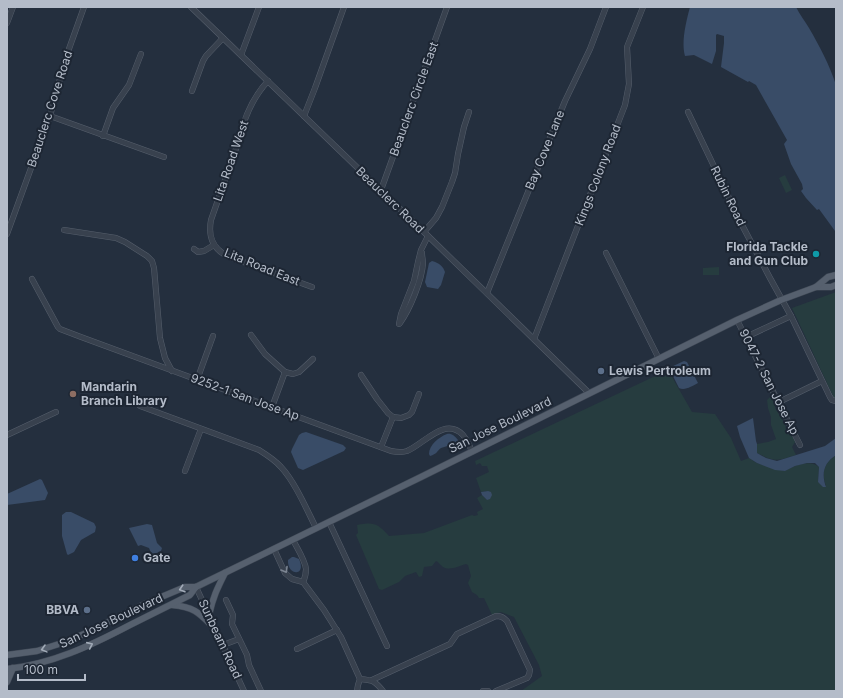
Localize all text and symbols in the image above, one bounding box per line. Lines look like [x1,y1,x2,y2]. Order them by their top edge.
street label: Beauclerc Circle East [386,40,441,158]
street label: Beauclerc Cove Road [24,49,75,169]
street label: Bay Cove Lane [522,108,567,192]
street label: Lita Road West [210,118,251,203]
street label: Kings Colony Road [571,122,624,228]
street label: Beauclerc Road [353,163,428,236]
street label: Rubin Road [708,164,749,228]
place label: Florida Tackle and Gun Club [726,239,808,268]
street label: Lita Road East [222,245,302,289]
marker: Florida Tackle and Gun Club [811,249,821,259]
street label: 9047-2 San Jose Ap [736,326,803,437]
place label: Lewis Pertroleum [609,363,711,378]
marker: Lewis Pertroleum [596,366,606,376]
street label: 9252-1 San Jose Ap [189,370,302,423]
place label: Mandarin Branch Library [81,379,168,408]
marker: Mandarin Branch Library [68,389,78,399]
street label: San Jose Boulevard [446,393,554,456]
place label: Gate [143,550,170,565]
marker: Gate [130,553,140,563]
one-way arrow [280,566,287,573]
one-way arrow [178,584,185,593]
street label: San Jose Boulevard [57,590,165,651]
street label: Sunbeam Road [195,597,245,681]
place label: BBVA [46,602,79,617]
marker: BBVA [82,605,92,615]
one-way arrow [86,642,94,650]
one-way arrow [41,644,48,653]
scale bar [18,656,85,682]
text: 100 m [24,662,58,677]

